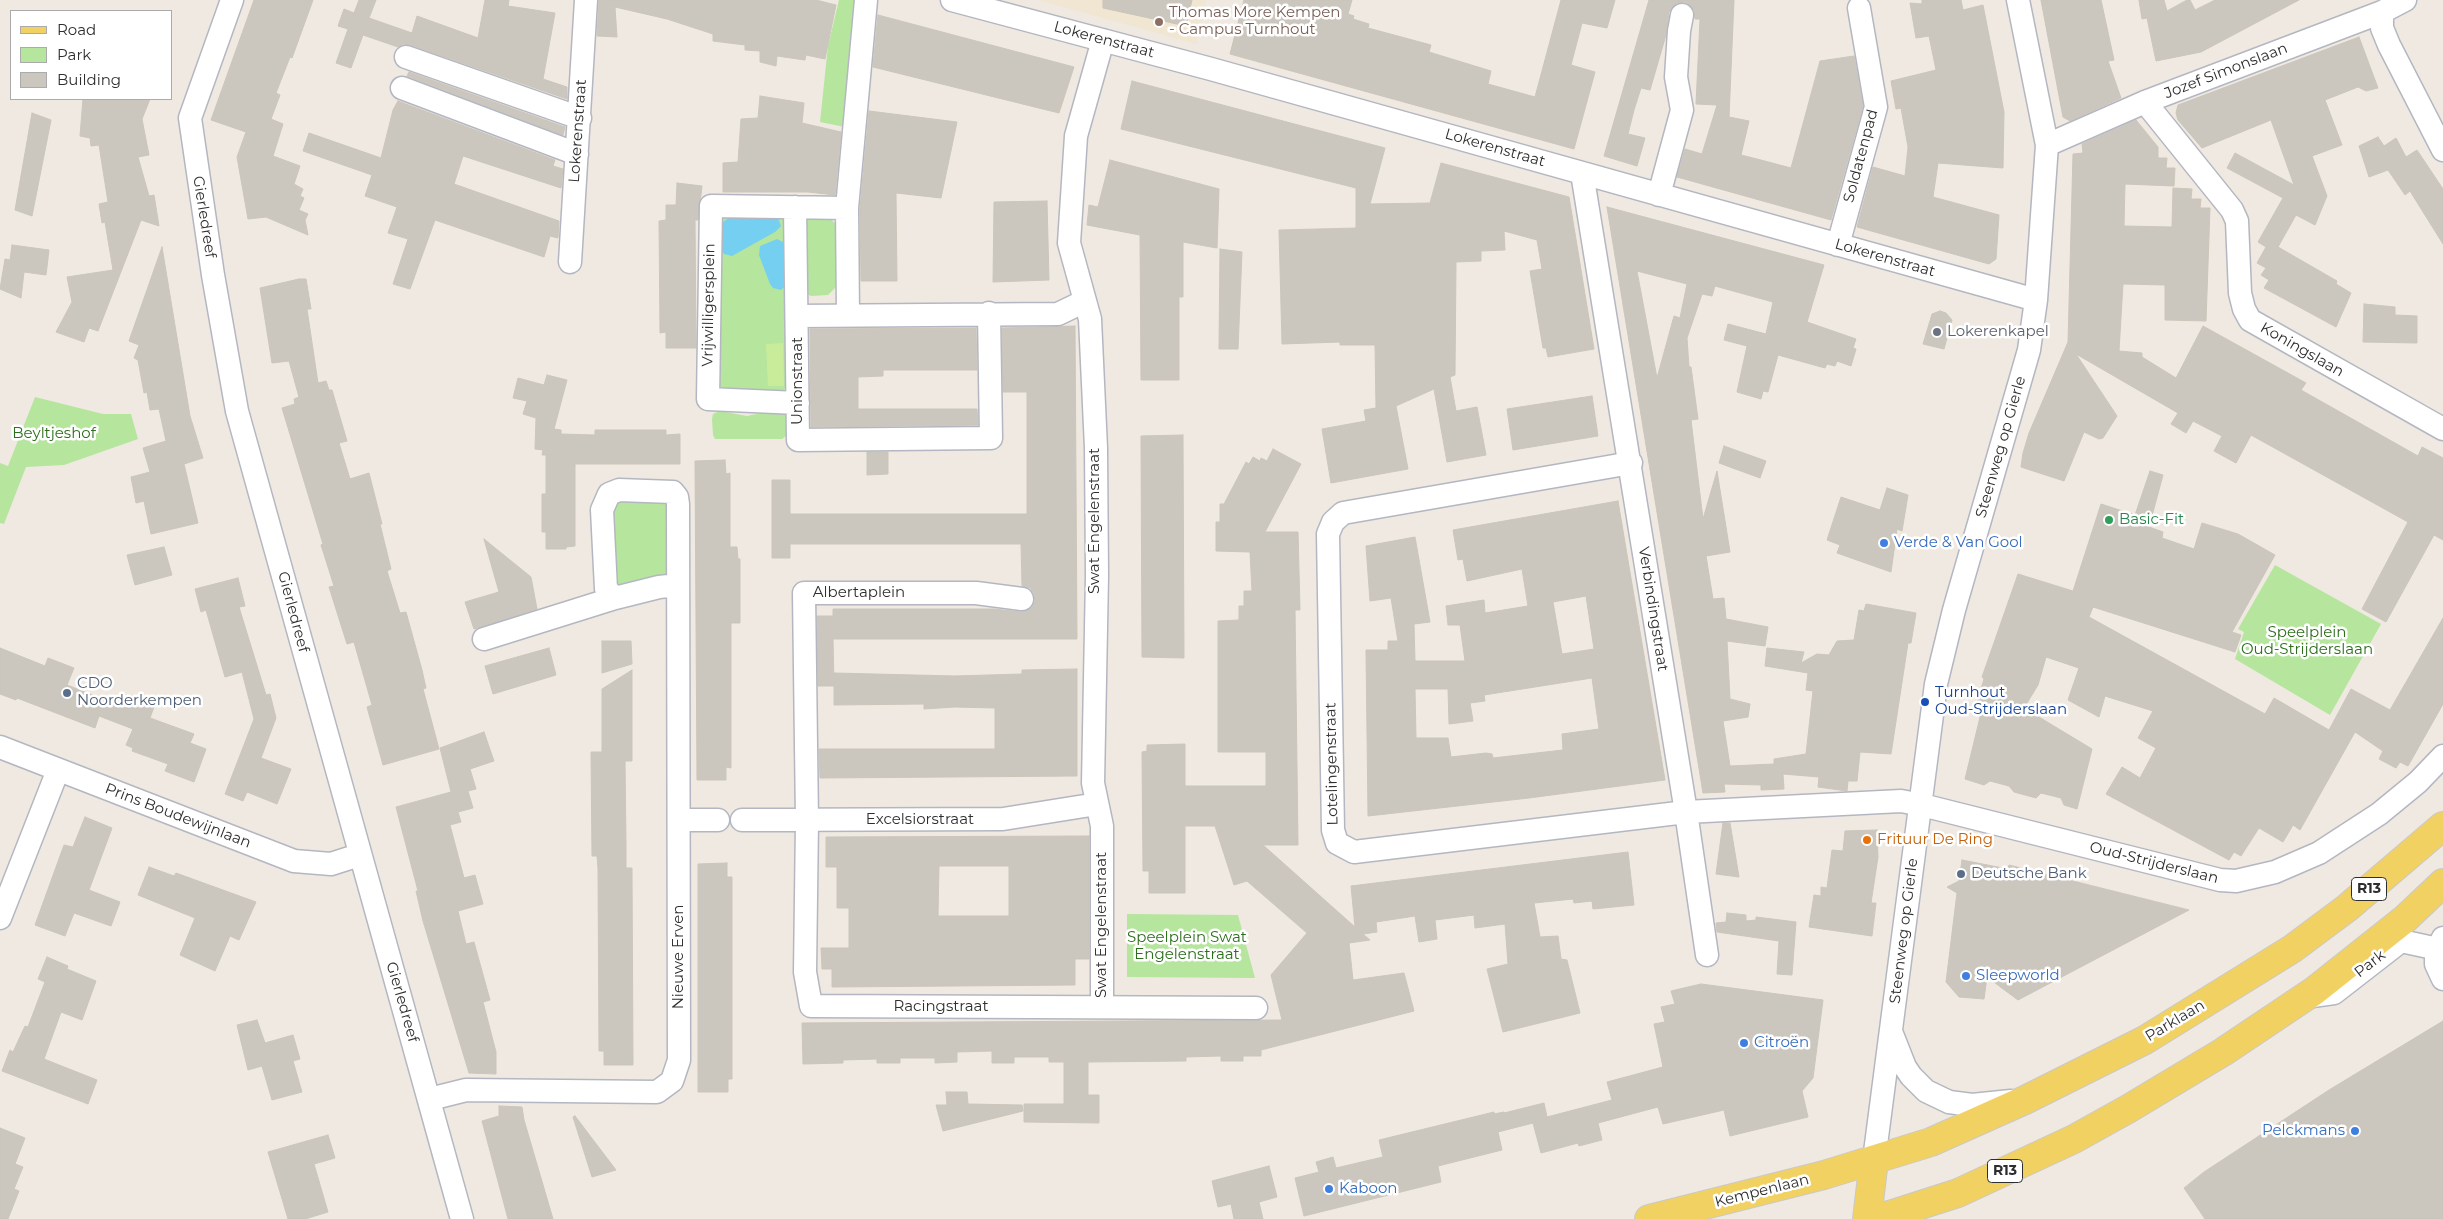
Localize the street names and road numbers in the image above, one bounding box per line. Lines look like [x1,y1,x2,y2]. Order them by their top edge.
street label: Lokerenstraat [1052,18,1156,62]
street label: Jozef Simonslaan [2162,39,2290,103]
street label: Lokerenstraat [565,79,591,183]
street label: Soldatenpad [1840,107,1882,205]
street label: Lokerenstraat [1443,125,1547,171]
street label: Gierledreef [189,175,219,259]
street label: Lokerenstraat [1833,235,1937,281]
street label: Vrijwilligersplein [699,243,719,367]
street label: Koningslaan [2257,319,2347,381]
street label: Unionstraat [789,337,807,425]
street label: Steenweg op Gierle [1972,374,2030,520]
street label: Swat Engelenstraat [1086,448,1104,594]
street label: Verbindingstraat [1634,545,1672,673]
street label: Gierledreef [274,570,312,654]
street label: Albertaplein [813,584,905,602]
street label: Lotelingenstraat [1322,702,1342,826]
street label: Prins Boudewijnlaan [102,780,254,852]
street label: Excelsiorstraat [866,811,974,829]
street label: Oud-Strijderslaan [2088,838,2220,888]
street label: Swat Engelenstraat [1093,852,1111,998]
street label: Steenweg op Gierle [1886,857,1922,1005]
road number: R13 [2352,878,2386,901]
street label: Nieuwe Erven [670,905,688,1009]
street label: Park [2351,946,2389,982]
street label: Gierledreef [382,960,422,1044]
street label: Parklaan [2142,996,2208,1046]
street label: Racingstraat [893,998,989,1016]
road number: R13 [1988,1160,2022,1182]
street label: Kempenlaan [1713,1171,1811,1211]

